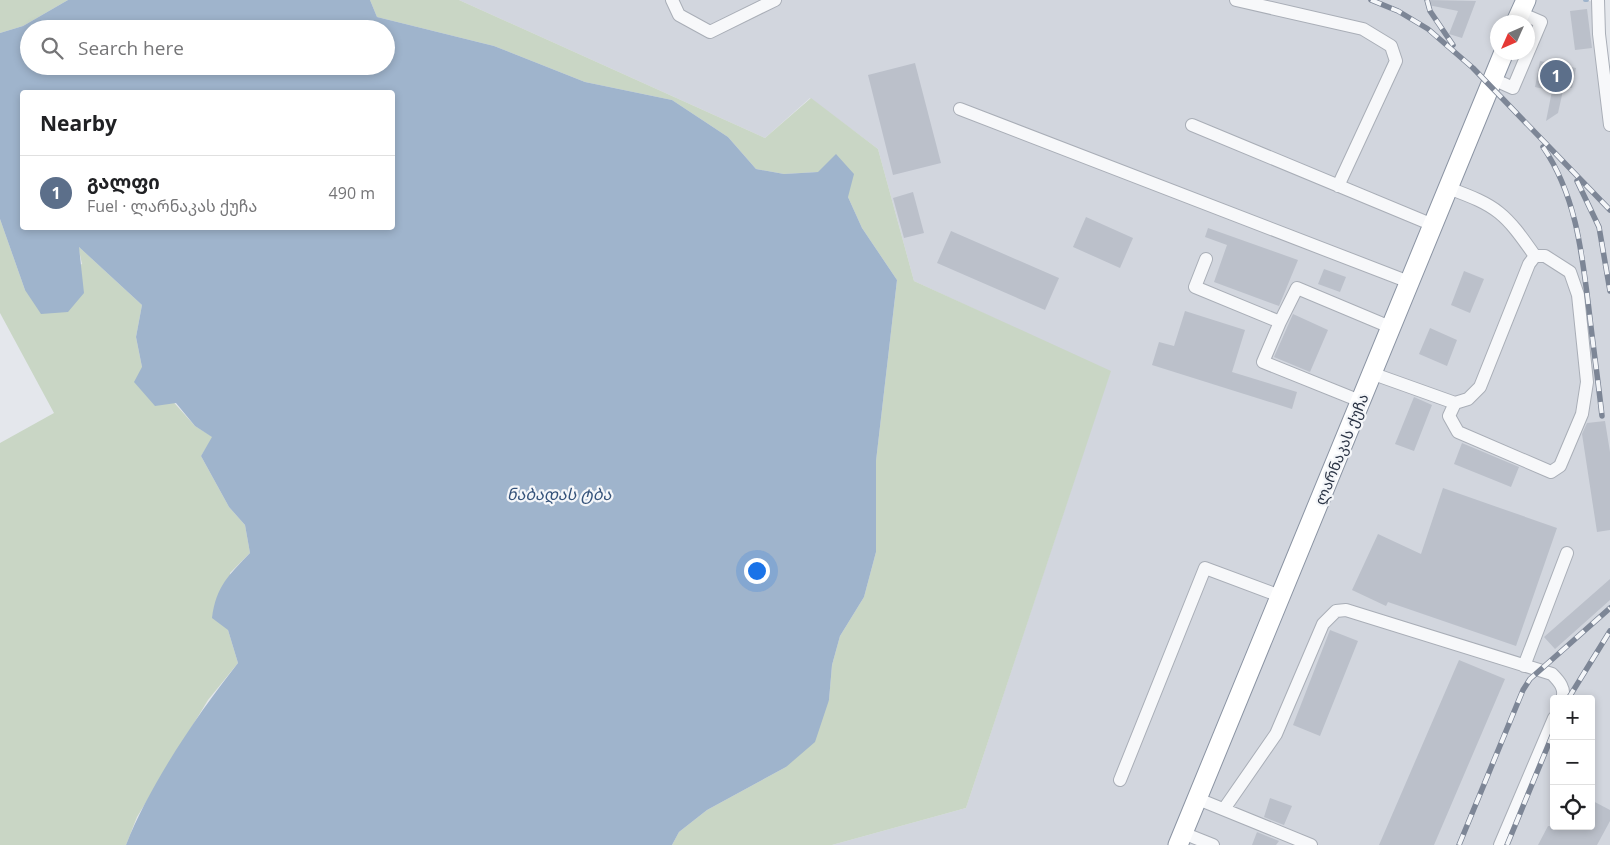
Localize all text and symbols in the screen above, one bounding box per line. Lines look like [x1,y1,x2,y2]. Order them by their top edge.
north arrow [1490,15,1535,60]
search box [20,20,395,75]
icon: search [38,34,66,62]
text: Search here [78,35,184,61]
pin: 1 [1540,57,1572,95]
text: Nearby [40,109,117,137]
text: გალფი [87,169,160,195]
text: 1 [51,182,61,204]
text: 490 m [329,182,375,204]
text: Fuel · ლარნაკას ქუჩა [87,195,257,217]
street label: ლარნაკას ქუჩა [1310,390,1372,508]
water label: ნაბადას ტბა [507,483,611,505]
your location [744,558,770,584]
map controls [1550,695,1595,830]
button: + [1550,695,1595,740]
button: − [1550,740,1595,785]
button: locate [1550,785,1595,830]

